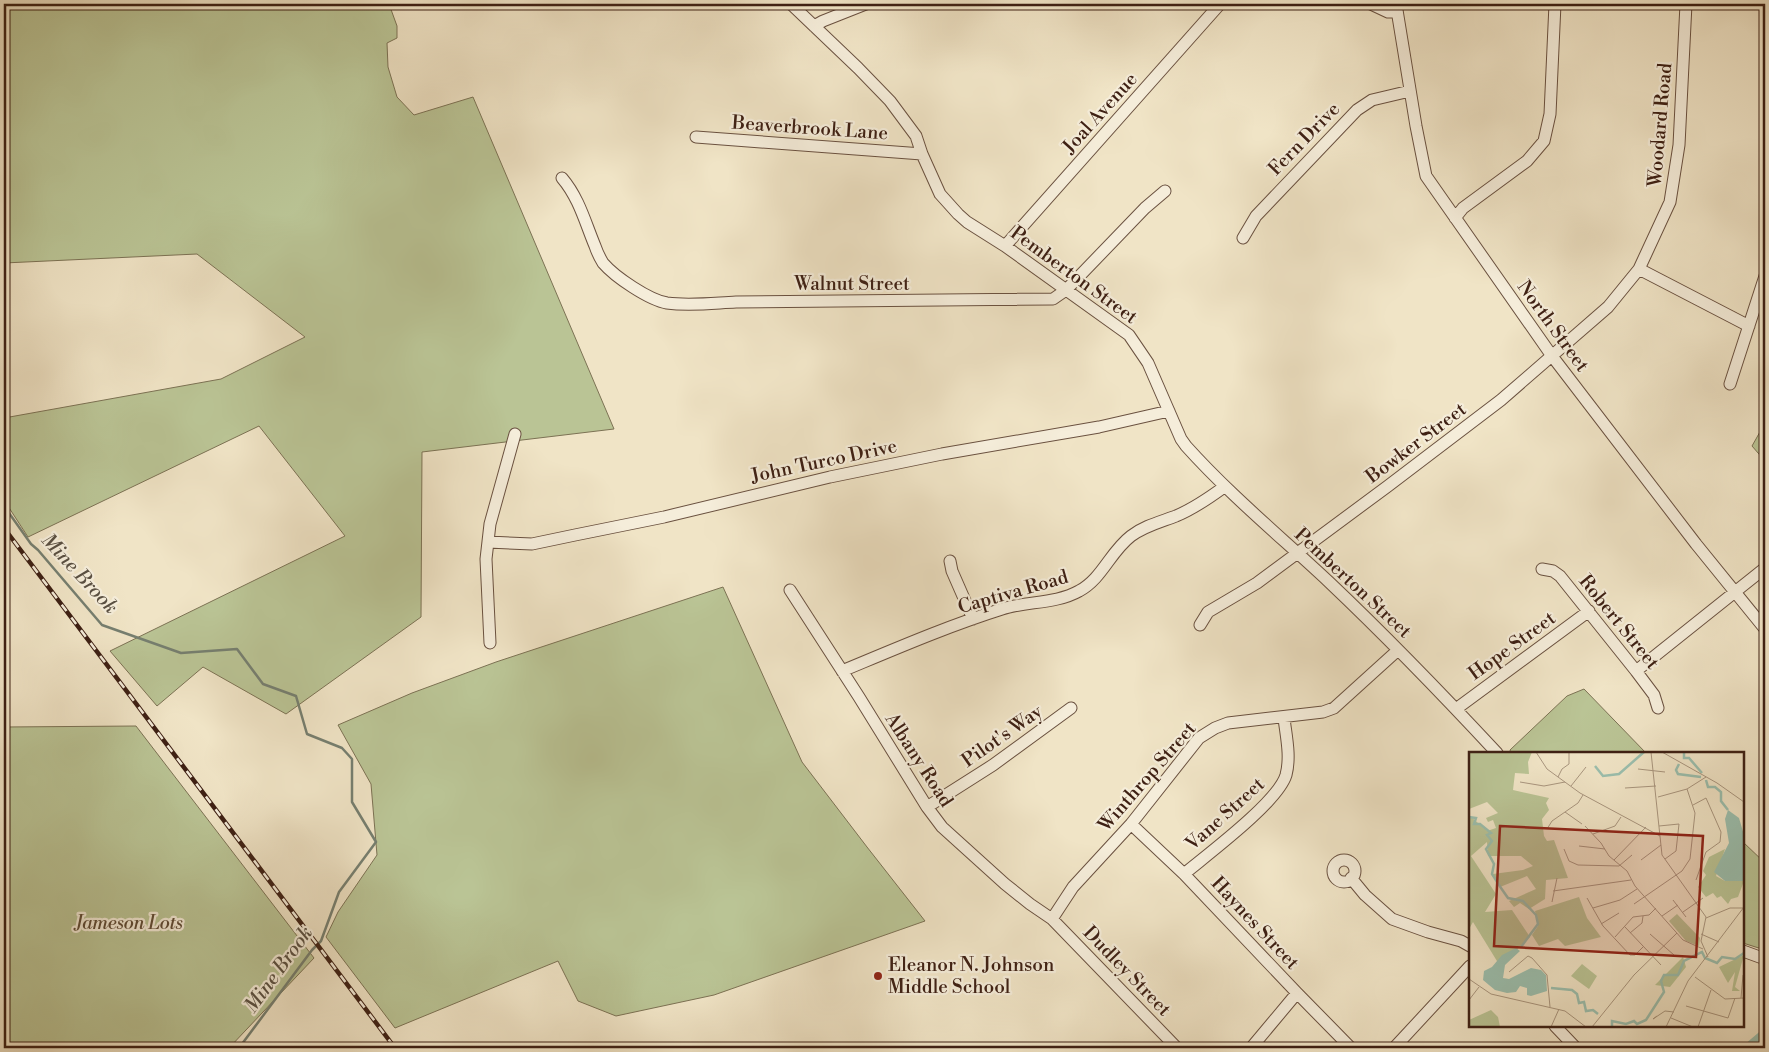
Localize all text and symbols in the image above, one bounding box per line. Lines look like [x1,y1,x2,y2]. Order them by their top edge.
street label: Woodard Road [1643,62,1677,189]
street label: Joal Avenue [1057,68,1143,159]
street label: Fern Drive [1263,97,1345,181]
street label: Beaverbrook Lane [730,111,889,145]
street label: Pemberton Street [1006,221,1142,329]
street label: Walnut Street [793,272,910,296]
street label: North Street [1512,276,1594,377]
street label: Bowker Street [1360,397,1471,489]
street label: John Turco Drive [748,434,899,488]
street label: Pemberton Street [1290,523,1417,644]
water label: Mine Brook [35,528,123,620]
street label: Captiva Road [955,565,1071,619]
street label: Robert Street [1573,570,1665,674]
street label: Hope Street [1464,606,1561,686]
street label: Pilot's Way [957,699,1048,773]
street label: Albany Road [879,708,958,812]
street label: Winthrop Street [1092,717,1201,838]
inset map [1469,752,1744,1027]
street label: Vane Street [1180,772,1270,856]
street label: Haynes Street [1206,871,1304,975]
park label: Jameson Lots [73,911,183,935]
street label: Dudley Street [1078,921,1176,1021]
water label: Mine Brook [239,922,319,1018]
place label: Eleanor N. Johnson Middle School [888,953,1054,999]
marker: Eleanor N. Johnson Middle School [872,970,884,982]

